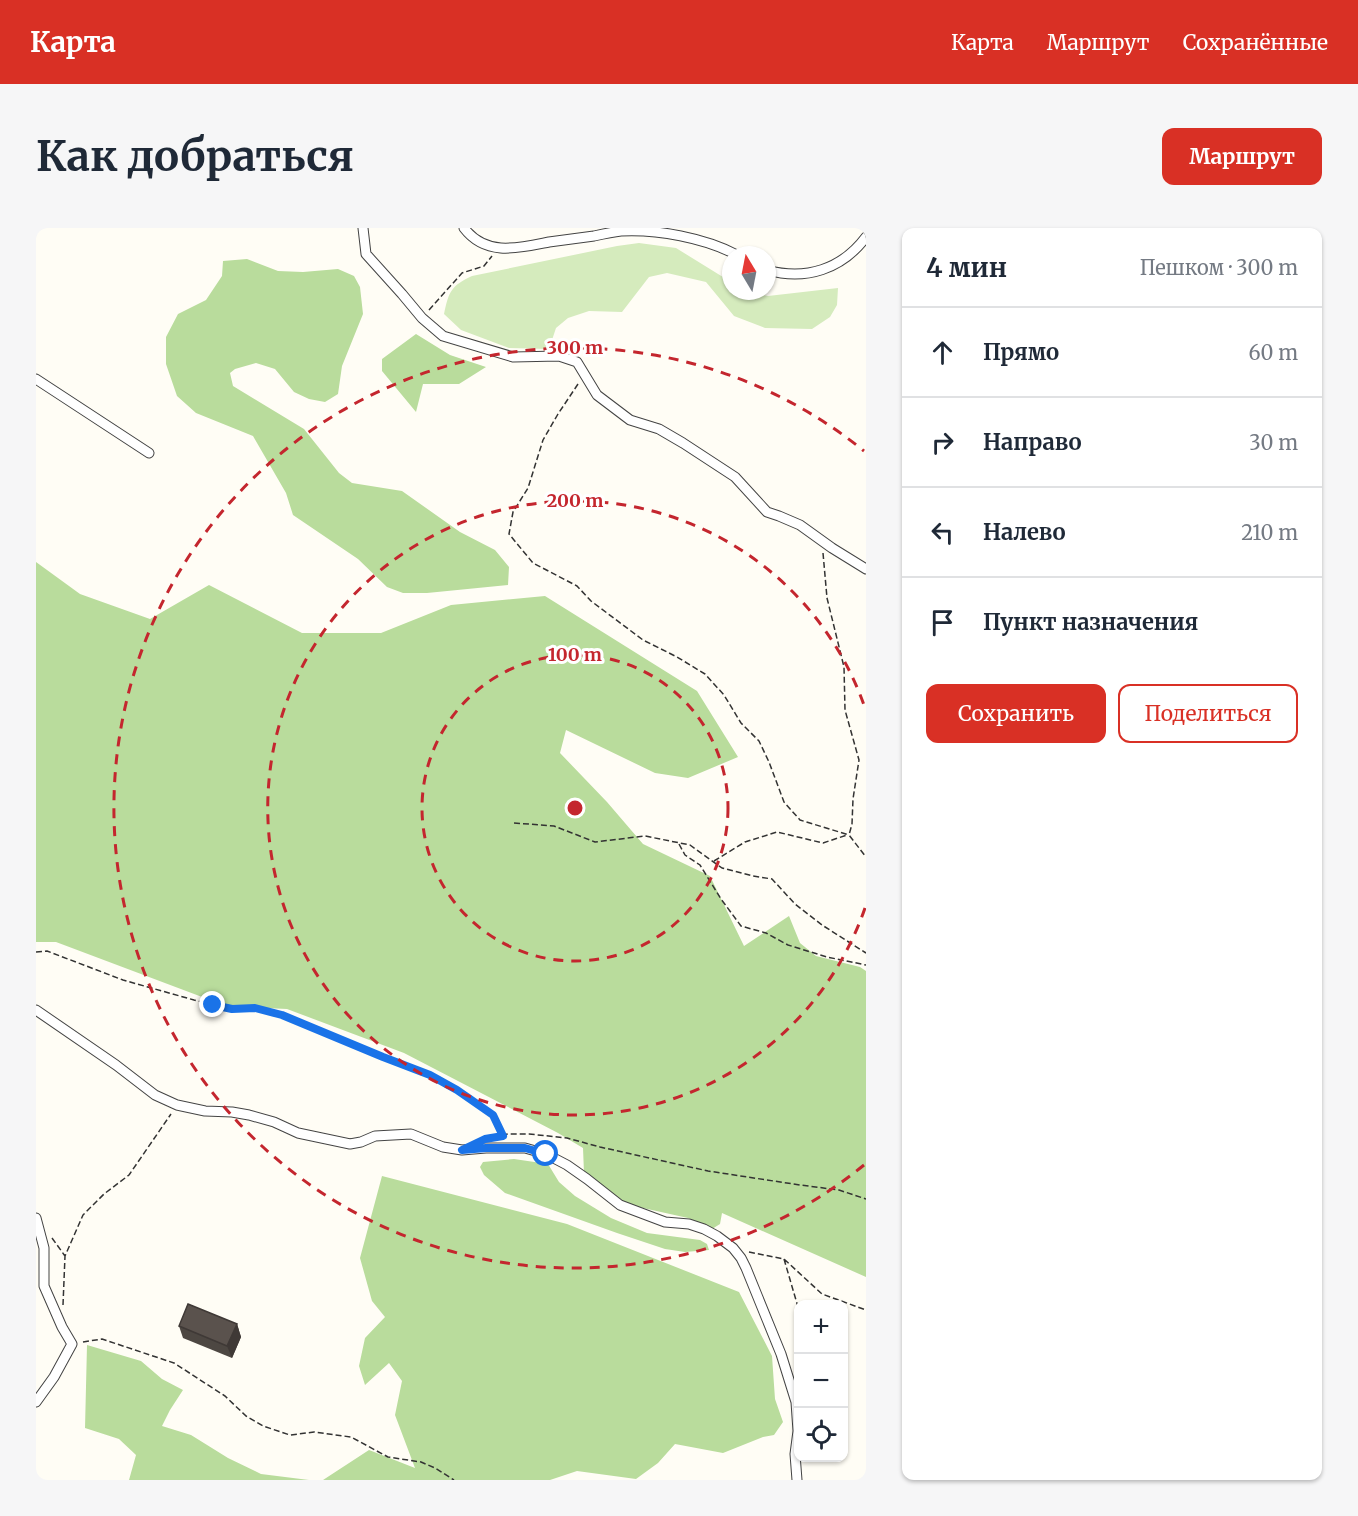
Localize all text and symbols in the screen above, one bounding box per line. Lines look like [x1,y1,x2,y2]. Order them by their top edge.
text: Карта [30,24,116,60]
text: Карта [951,29,1014,56]
text: Маршрут [1047,29,1150,56]
text: Сохранённые [1183,29,1328,56]
button: Маршрут [1162,128,1322,185]
text: Как добраться [36,130,354,182]
north arrow [722,246,776,300]
text: 4 мин [926,251,1007,284]
text: Пешком · 300 m [1140,255,1298,280]
text: 300 m [547,336,603,359]
icon: ahead [926,336,959,369]
text: Прямо [983,338,1059,366]
text: 60 m [1248,340,1298,365]
icon: right [926,426,959,459]
text: Направо [983,428,1082,456]
text: 30 m [1249,430,1298,455]
text: 200 m [547,489,603,512]
icon: left [926,516,959,549]
text: Налево [983,518,1066,546]
text: 210 m [1241,520,1298,545]
icon: arrive [926,606,959,639]
text: Пункт назначения [983,608,1198,636]
text: 100 m [548,643,602,666]
button: Сохранить [926,684,1106,743]
button: Поделиться [1118,684,1298,743]
centre of rings [565,798,585,818]
route end [199,991,225,1017]
route start [532,1140,558,1166]
map controls [794,1300,848,1462]
button: + [794,1300,848,1354]
button: − [794,1354,848,1408]
button: locate [794,1408,848,1462]

